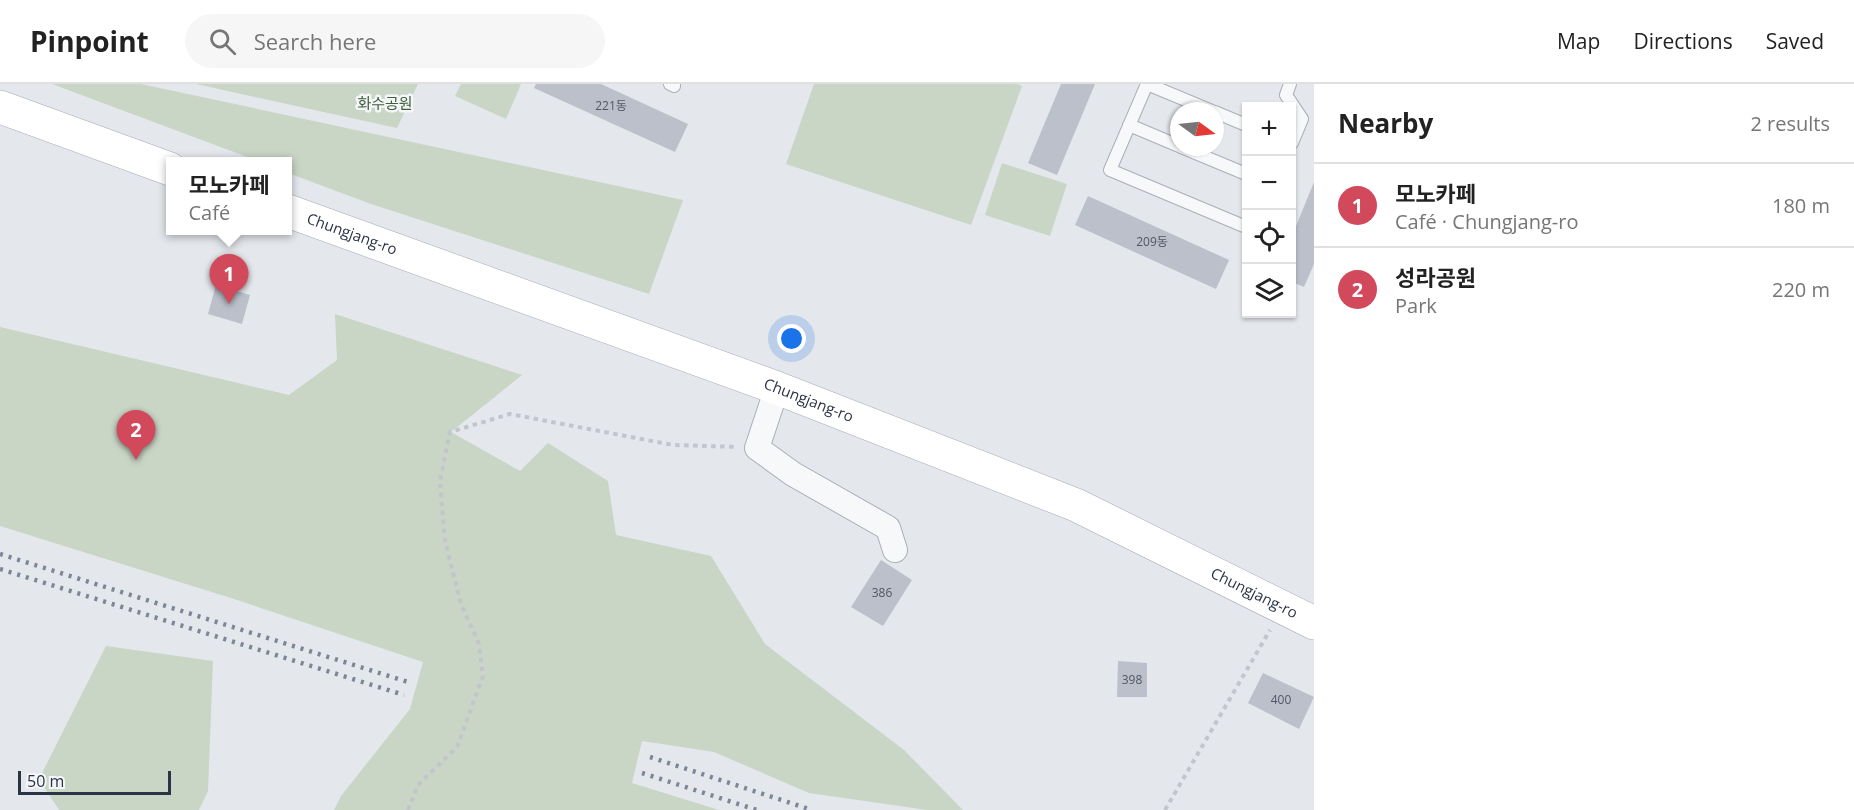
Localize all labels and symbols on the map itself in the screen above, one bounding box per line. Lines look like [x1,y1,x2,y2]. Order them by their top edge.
park label: 화수공원 [357,93,413,113]
house number: 221동 [595,97,627,114]
north arrow [1170,102,1224,156]
street label: Chungjang-ro [304,208,400,259]
house number: 209동 [1136,233,1168,250]
pin: 1 [210,254,248,304]
your location [777,324,806,353]
street label: Chungjang-ro [761,373,857,426]
pin: 2 [116,410,156,460]
street label: Chungjang-ro [1208,562,1301,622]
house number: 386 [872,584,892,601]
house number: 398 [1122,671,1142,688]
house number: 400 [1271,691,1291,708]
scale bar [18,768,171,796]

